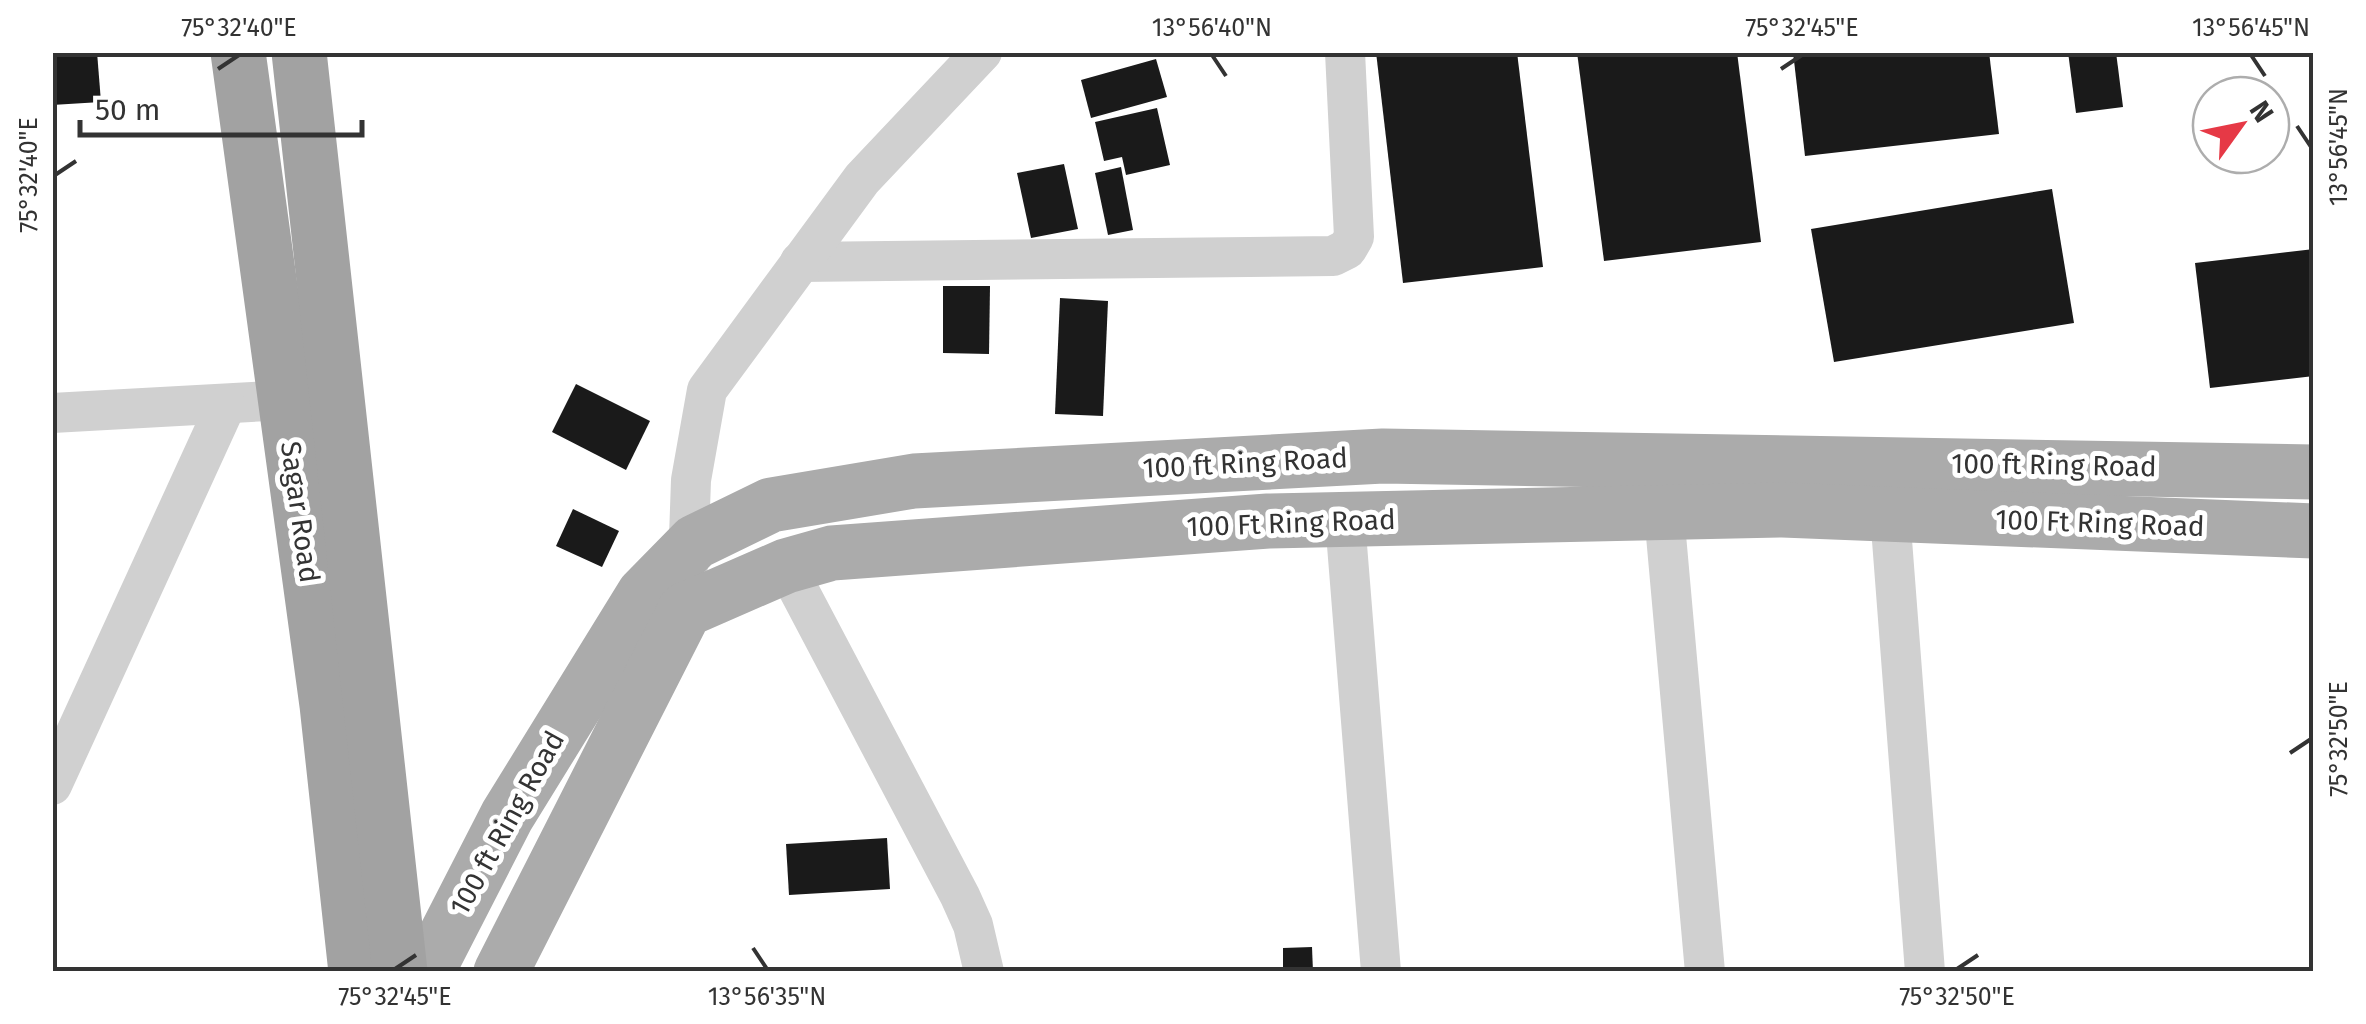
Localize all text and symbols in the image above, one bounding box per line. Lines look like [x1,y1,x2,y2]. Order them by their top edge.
text: 75°32'40"E [181,13,297,43]
text: 13°56'40"N [1152,13,1272,43]
text: 75°32'45"E [1745,13,1859,43]
text: 13°56'45"N [2192,13,2310,43]
scale bar [80,75,362,137]
north arrow [2191,75,2291,175]
text: 13°56'45"N [2324,88,2354,206]
text: 50 m [95,92,160,128]
text: N [2243,95,2280,128]
text: 75°32'40"E [14,117,44,233]
street label: Sagar Road [274,439,326,585]
street label: 100 ft Ring Road [1142,441,1348,485]
street label: 100 ft Ring Road [1951,447,2157,483]
street label: 100 Ft Ring Road [1186,503,1396,543]
street label: 100 Ft Ring Road [1995,503,2205,543]
text: 75°32'50"E [2324,681,2354,797]
street label: 100 ft Ring Road [443,725,571,921]
text: 75°32'45"E [338,982,452,1012]
text: 13°56'35"N [708,982,826,1012]
text: 75°32'50"E [1899,982,2015,1012]

